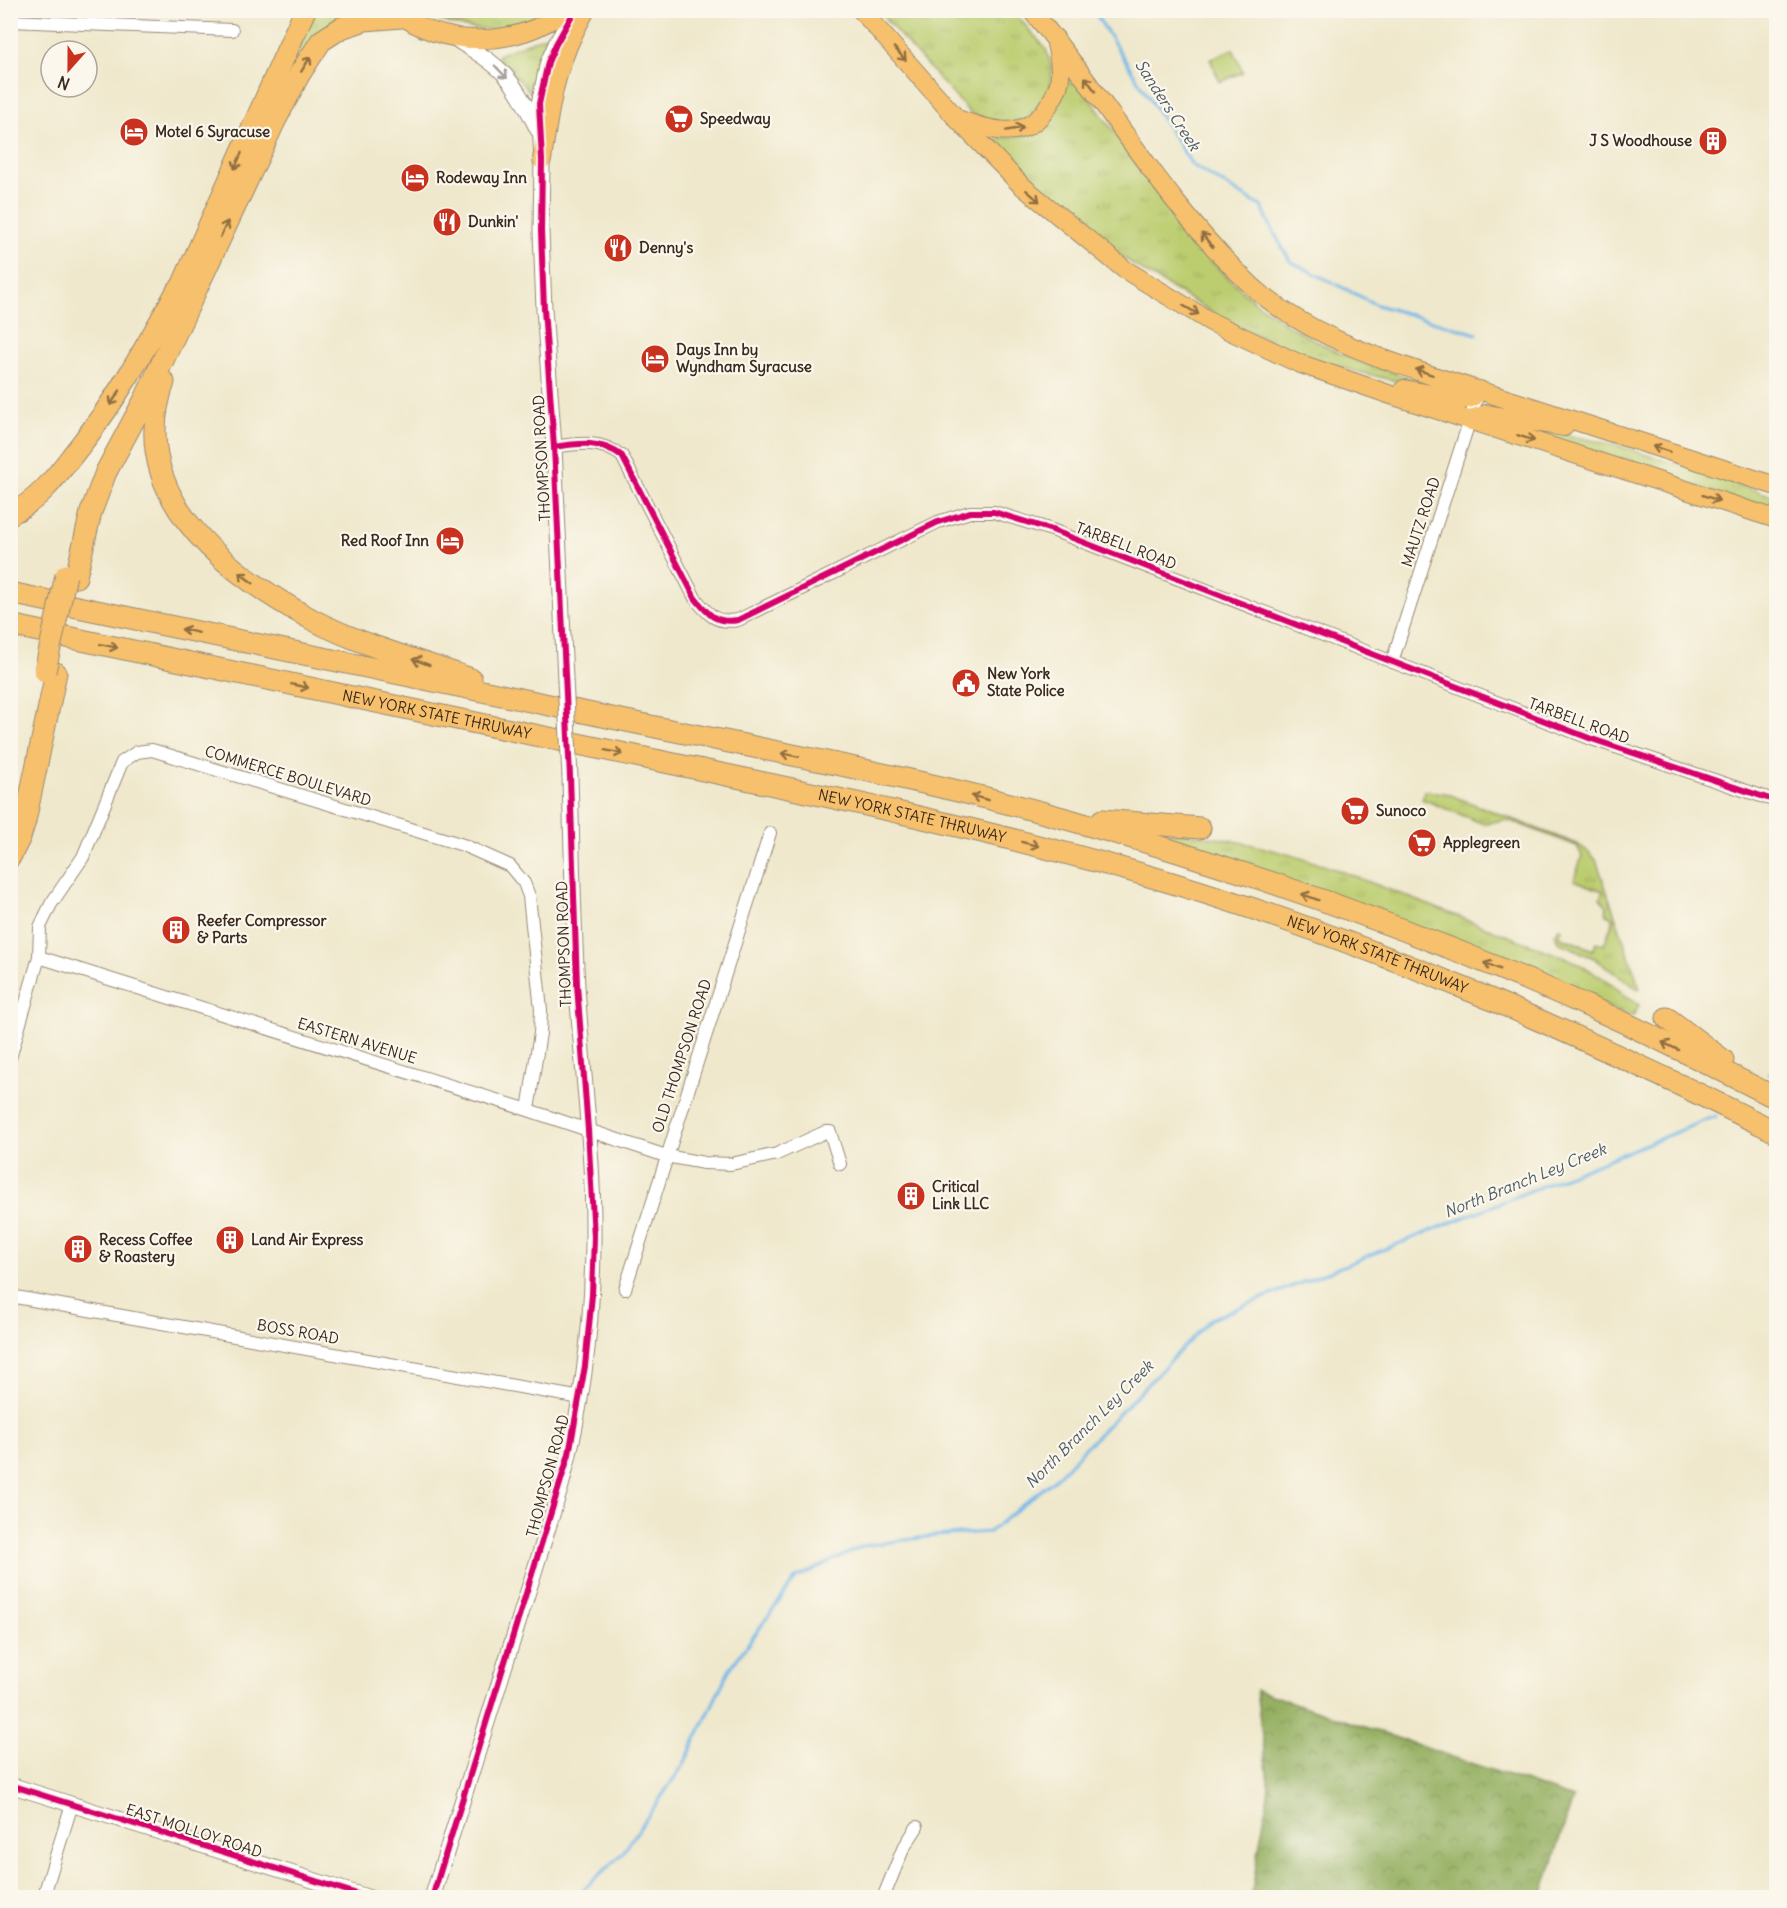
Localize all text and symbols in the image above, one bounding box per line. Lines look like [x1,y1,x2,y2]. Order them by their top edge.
north arrow [39,39,99,99]
one-way arrow [893,46,907,61]
one-way arrow [300,56,312,73]
water label: Sanders Creek [1131,56,1206,156]
one-way arrow [494,65,509,80]
text: N [55,72,72,94]
one-way arrow [1084,77,1096,93]
supermarket icon: Speedway [663,103,695,135]
place label: Speedway [700,109,771,129]
hotel icon: Motel 6 Syracuse [118,116,150,148]
place label: Motel 6 Syracuse [155,122,270,142]
one-way arrow [1005,123,1024,134]
building icon: J S Woodhouse [1697,125,1729,157]
place label: J S Woodhouse [1589,131,1692,150]
one-way arrow [231,151,243,169]
hotel icon: Rodeway Inn [399,162,431,194]
place label: Rodeway Inn [436,168,527,188]
one-way arrow [1025,189,1040,203]
restaurant icon: Dunkin' [431,206,463,238]
place label: Dunkin' [468,212,519,231]
one-way arrow [219,220,231,238]
restaurant icon: Denny's [602,232,634,264]
one-way arrow [1201,232,1214,248]
place label: Denny's [639,238,693,258]
one-way arrow [1182,304,1199,316]
place label: Days Inn by Wyndham Syracuse [676,340,812,377]
hotel icon: Days Inn by Wyndham Syracuse [639,343,671,375]
one-way arrow [1415,365,1434,376]
one-way arrow [109,389,121,406]
street label: THOMPSON ROAD [529,394,554,522]
one-way arrow [1516,433,1535,444]
one-way arrow [1652,442,1671,453]
street label: MAUTZ ROAD [1397,475,1444,569]
one-way arrow [1701,493,1720,504]
street label: TARBELL ROAD [1073,518,1179,573]
hotel icon: Red Roof Inn [434,525,466,557]
place label: Red Roof Inn [341,531,429,550]
one-way arrow [239,572,255,584]
one-way arrow [181,625,201,636]
one-way arrow [98,641,118,652]
one-way arrow [412,655,431,666]
place label: New York State Police [987,664,1065,700]
public building icon: New York State Police [950,667,982,699]
one-way arrow [289,681,309,692]
street label: NEW YORK STATE THRUWAY [341,686,534,743]
street label: TARBELL ROAD [1526,693,1632,748]
street label: COMMERCE BOULEVARD [202,741,374,810]
one-way arrow [604,747,623,758]
one-way arrow [781,749,800,760]
street label: NEW YORK STATE THRUWAY [816,785,1009,847]
one-way arrow [971,791,990,803]
supermarket icon: Sunoco [1339,795,1371,827]
place label: Sunoco [1376,801,1427,820]
supermarket icon: Applegreen [1406,827,1438,859]
place label: Applegreen [1443,833,1520,853]
one-way arrow [1020,839,1039,851]
street label: THOMPSON ROAD [552,880,575,1008]
one-way arrow [1301,891,1320,902]
place label: Reefer Compressor & Parts [197,911,327,947]
street label: NEW YORK STATE THRUWAY [1284,911,1471,998]
building icon: Reefer Compressor & Parts [160,914,192,946]
one-way arrow [1484,960,1502,971]
street label: OLD THOMPSON ROAD [648,977,715,1135]
street label: EASTERN AVENUE [295,1013,419,1068]
one-way arrow [1662,1039,1680,1051]
water label: North Branch Ley Creek [1441,1138,1611,1222]
place label: Critical Link LLC [932,1177,989,1213]
building icon: Critical Link LLC [895,1180,927,1212]
building icon: Land Air Express [214,1224,246,1256]
place label: Recess Coffee & Roastery [99,1230,193,1267]
place label: Land Air Express [251,1230,364,1250]
building icon: Recess Coffee & Roastery [62,1233,94,1265]
street label: BOSS ROAD [256,1315,341,1348]
water label: North Branch Ley Creek [1021,1355,1158,1492]
street label: THOMPSON ROAD [522,1412,573,1539]
street label: EAST MOLLOY ROAD [124,1799,265,1862]

